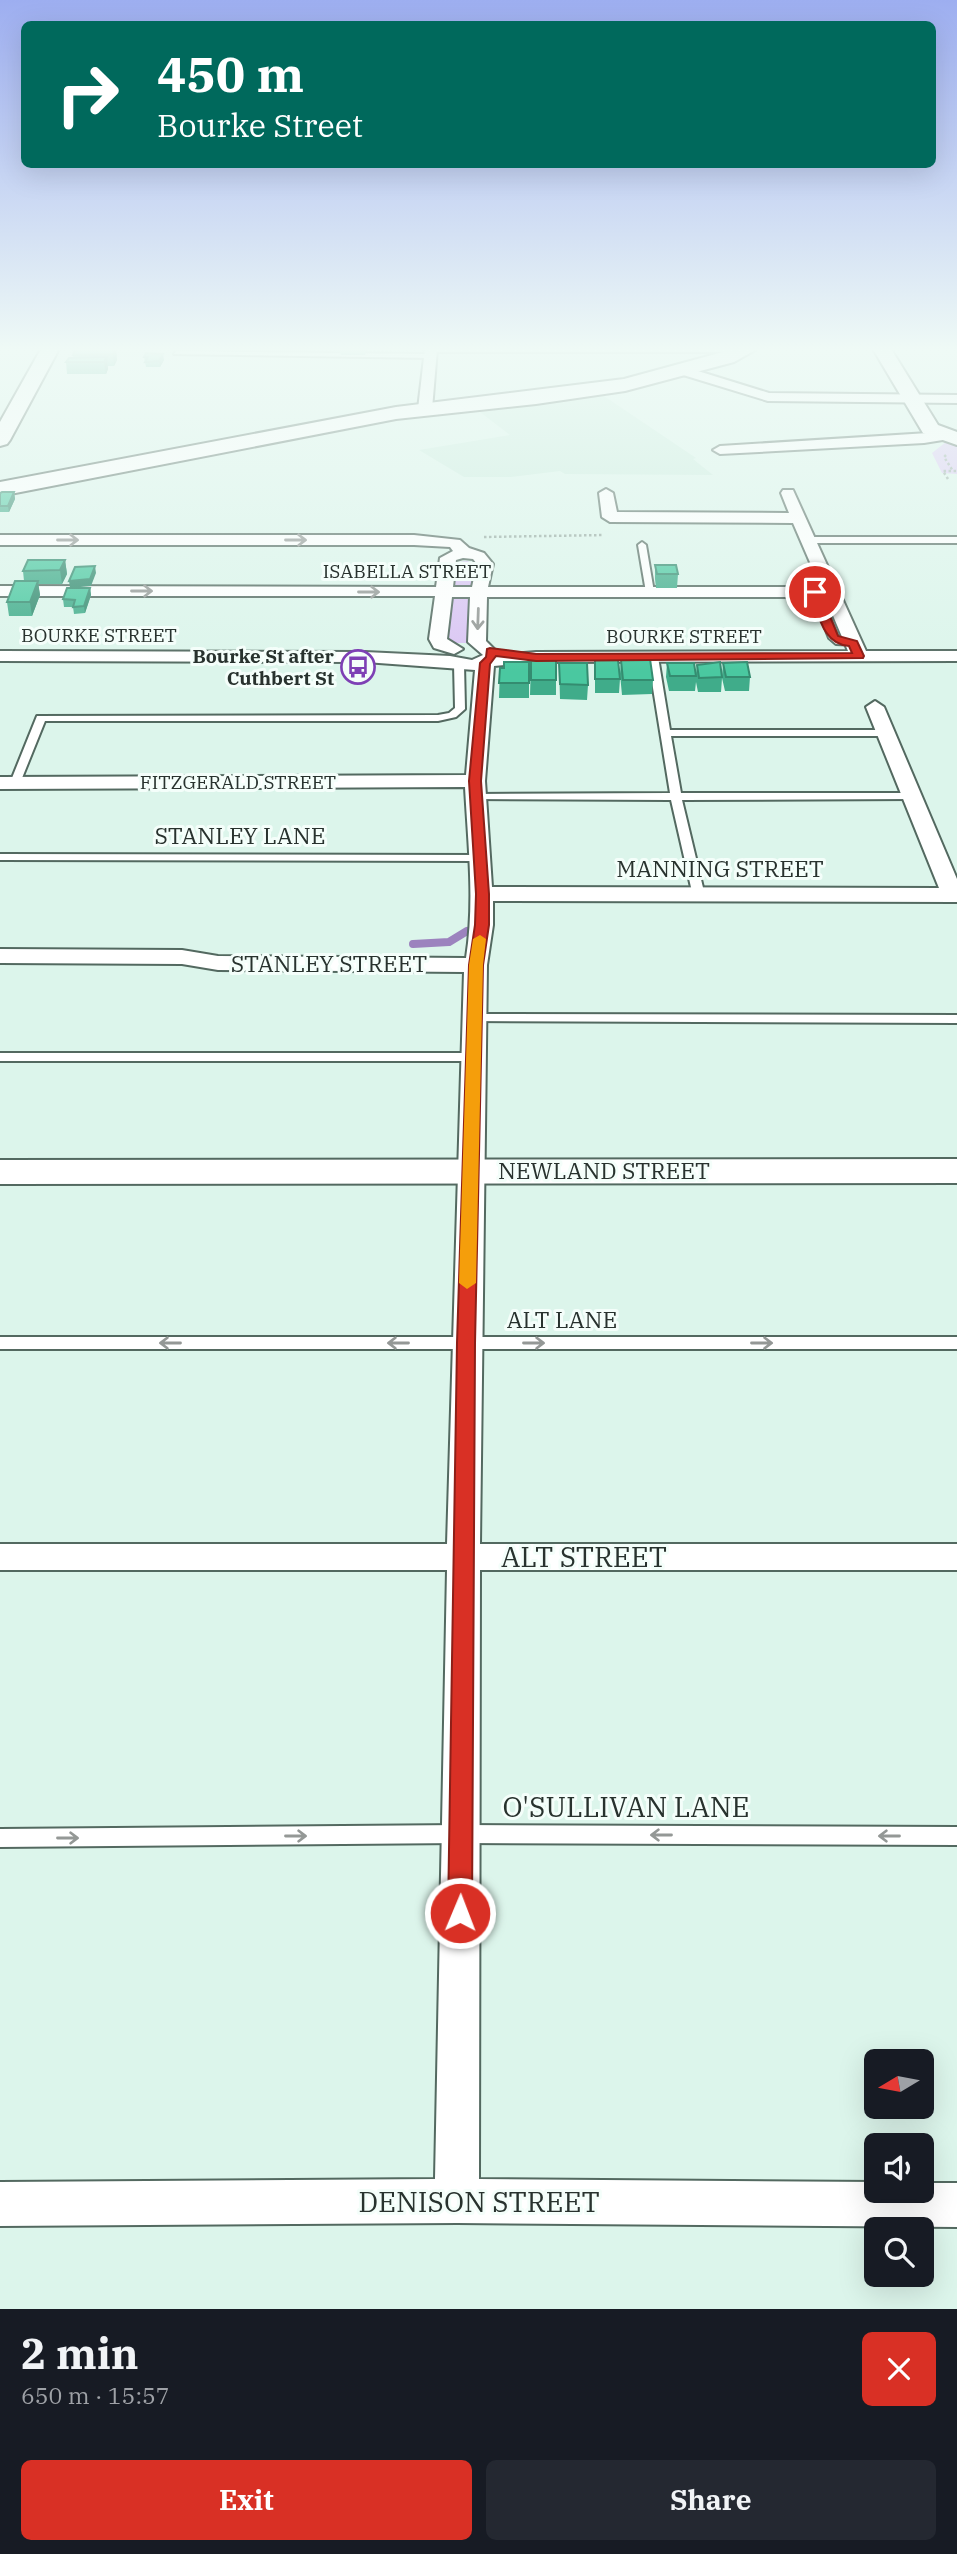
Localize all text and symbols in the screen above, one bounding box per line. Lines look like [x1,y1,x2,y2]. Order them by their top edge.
text: 450 m [157,42,304,105]
icon: right [42,49,133,140]
text: Bourke Street [157,104,363,146]
one-way arrow [56,533,79,547]
one-way arrow [284,533,307,547]
street label: ISABELLA STREET [323,559,491,583]
pin [785,562,845,622]
icon: arrive [796,573,834,611]
one-way arrow [130,584,153,598]
one-way arrow [357,585,380,599]
one-way arrow [472,607,485,630]
street label: BOURKE STREET [21,623,177,647]
street label: BOURKE STREET [606,624,762,648]
place label: Bourke St after Cuthbert St [192,644,335,690]
bus stop icon: Bourke St after Cuthbert St [339,648,377,686]
street label: FITZGERALD STREET [140,770,336,794]
street label: STANLEY LANE [155,820,325,850]
street label: MANNING STREET [616,853,824,883]
street label: STANLEY STREET [231,948,427,978]
street label: NEWLAND STREET [498,1155,710,1185]
street label: ALT LANE [507,1304,617,1334]
one-way arrow [159,1336,182,1350]
one-way arrow [386,1336,409,1350]
one-way arrow [522,1336,545,1350]
one-way arrow [750,1336,773,1350]
street label: ALT STREET [501,1538,667,1575]
street label: O'SULLIVAN LANE [502,1788,750,1825]
one-way arrow [650,1828,673,1842]
one-way arrow [284,1829,307,1843]
one-way arrow [878,1829,901,1843]
one-way arrow [56,1831,79,1845]
position arrow [423,1876,497,1950]
north arrow [864,2049,934,2119]
map controls [864,2049,934,2287]
button: sound [864,2133,934,2203]
street label: DENISON STREET [358,2183,600,2220]
button: search [864,2217,934,2287]
text: 2 min [21,2326,139,2381]
button: close [862,2332,936,2406]
text: 650 m · 15:57 [21,2380,170,2410]
button: Exit [21,2460,472,2540]
button: Share [486,2460,936,2540]

